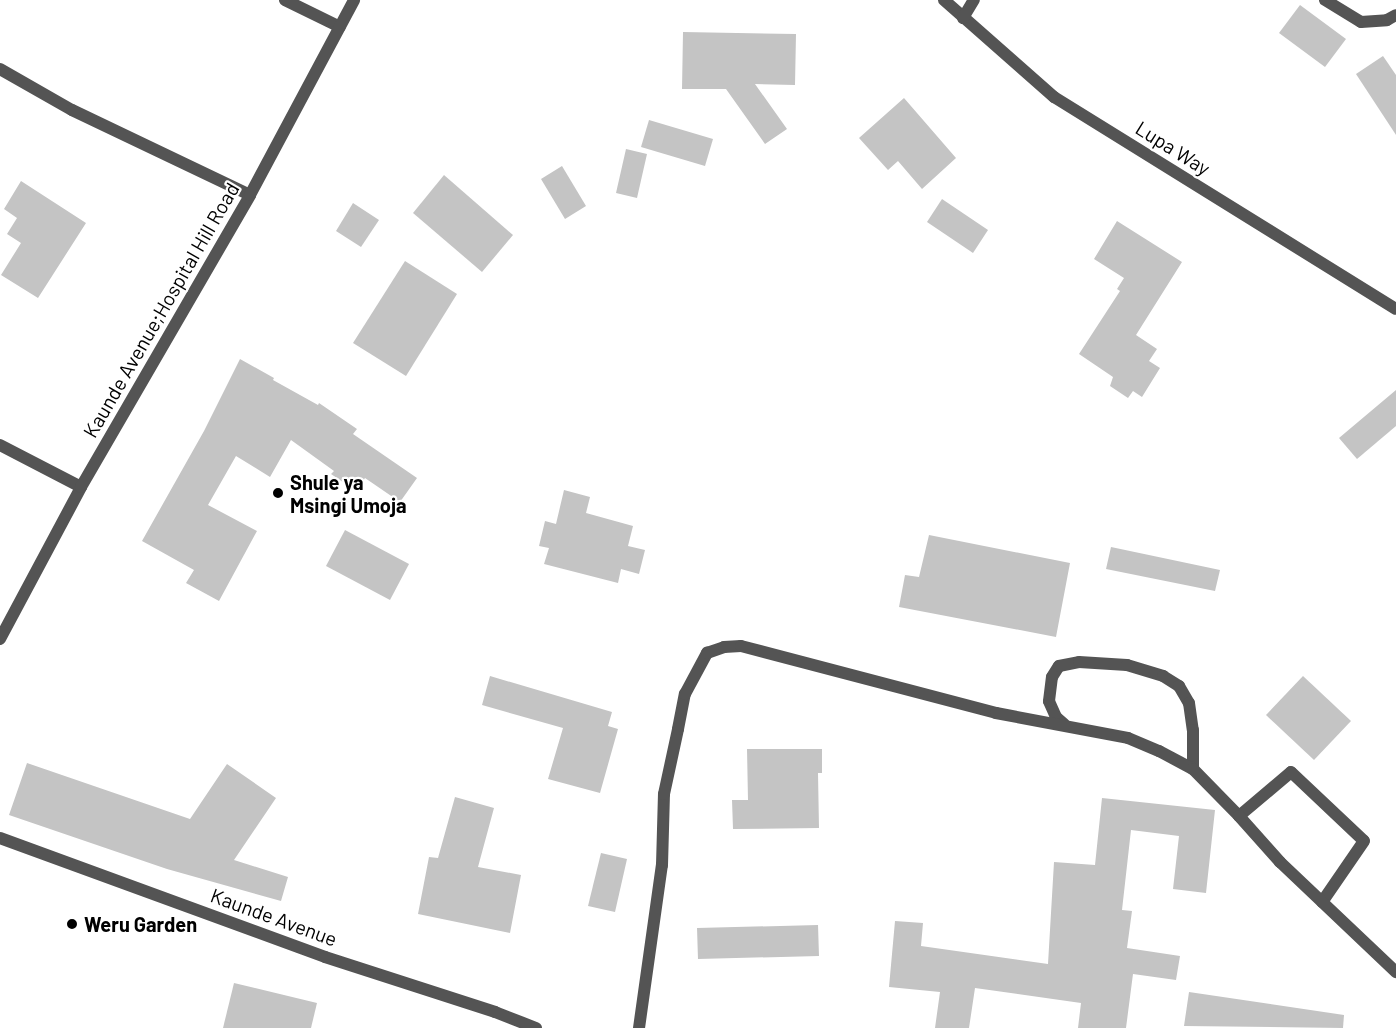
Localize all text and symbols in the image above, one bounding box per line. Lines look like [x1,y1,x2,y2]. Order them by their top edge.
street label: Lupa Way [1131,116,1215,180]
street label: Kaunde Avenue;Hospital Hill Road [78,178,244,442]
place label: Shule ya Msingi Umoja [290,470,407,517]
marker: Shule ya Msingi Umoja [271,486,285,500]
street label: Kaunde Avenue [207,883,341,951]
place label: Weru Garden [84,912,197,936]
marker: Weru Garden [65,917,79,931]

